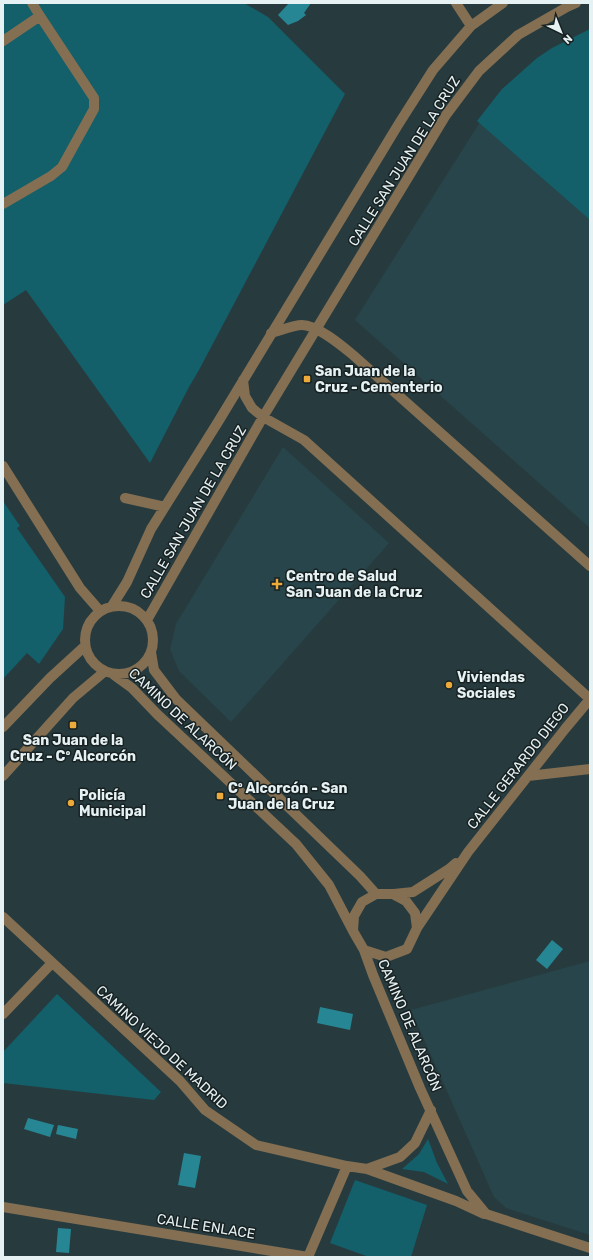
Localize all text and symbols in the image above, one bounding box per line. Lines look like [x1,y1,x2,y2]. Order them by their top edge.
north arrow [541,12,581,52]
text: N [560,31,575,46]
street label: CALLE SAN JUAN DE LA CRUZ [345,73,464,249]
place label: San Juan de la Cruz - Cementerio [315,363,443,396]
marker: San Juan de la Cruz - Cementerio [302,374,312,384]
street label: CALLE SAN JUAN DE LA CRUZ [137,423,250,602]
place label: Centro de Salud San Juan de la Cruz [286,568,423,601]
marker: Centro de Salud San Juan de la Cruz [271,578,283,590]
street label: CAMINO DE ALARCÓN [125,664,241,774]
place label: Viviendas Sociales [457,669,525,702]
marker: Viviendas Sociales [444,680,454,690]
street label: CALLE GERARDO DIEGO [464,700,573,833]
marker: San Juan de la Cruz - Cº Alcorcón [68,720,78,730]
place label: San Juan de la Cruz - Cº Alcorcón [10,732,136,765]
place label: Cº Alcorcón - San Juan de la Cruz [228,780,348,813]
place label: Policía Municipal [79,787,146,820]
marker: Cº Alcorcón - San Juan de la Cruz [215,791,225,801]
marker: Policía Municipal [66,798,76,808]
street label: CAMINO DE ALARCÓN [374,956,446,1094]
street label: CAMINO VIEJO DE MADRID [92,982,231,1113]
street label: CALLE ENLACE [156,1210,256,1243]

